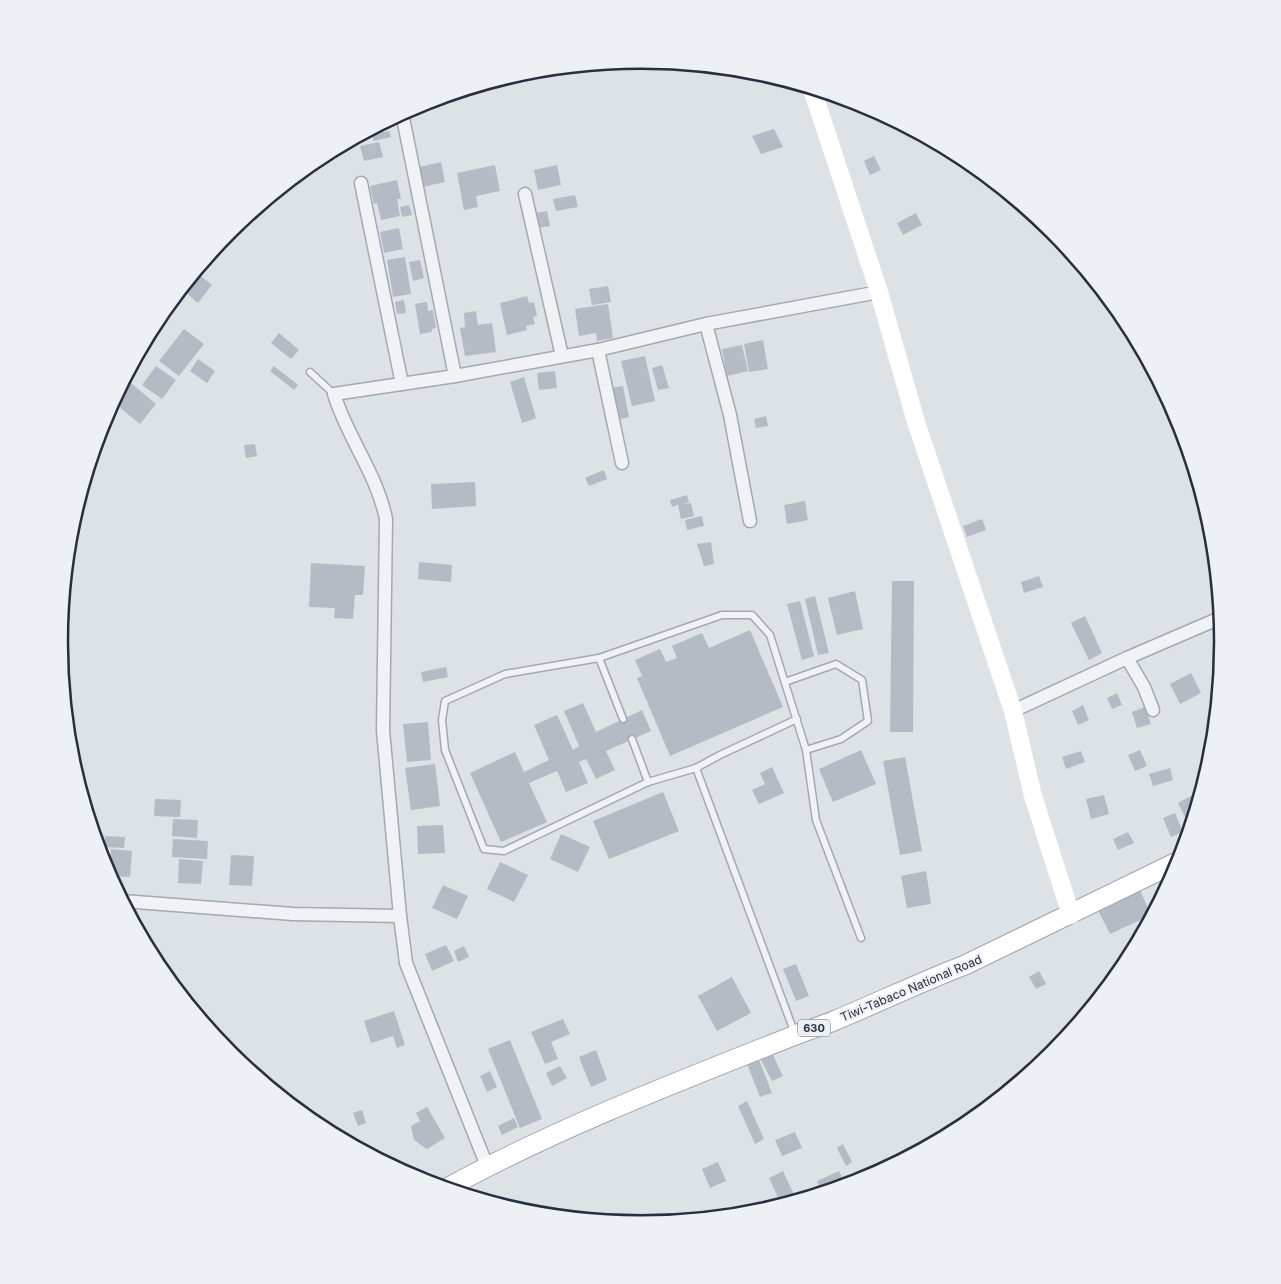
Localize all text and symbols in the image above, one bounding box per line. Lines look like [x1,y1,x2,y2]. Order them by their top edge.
street label: Tiwi-Tabaco National Road [838,951,984,1025]
road number: 630 [798,1020,830,1036]

